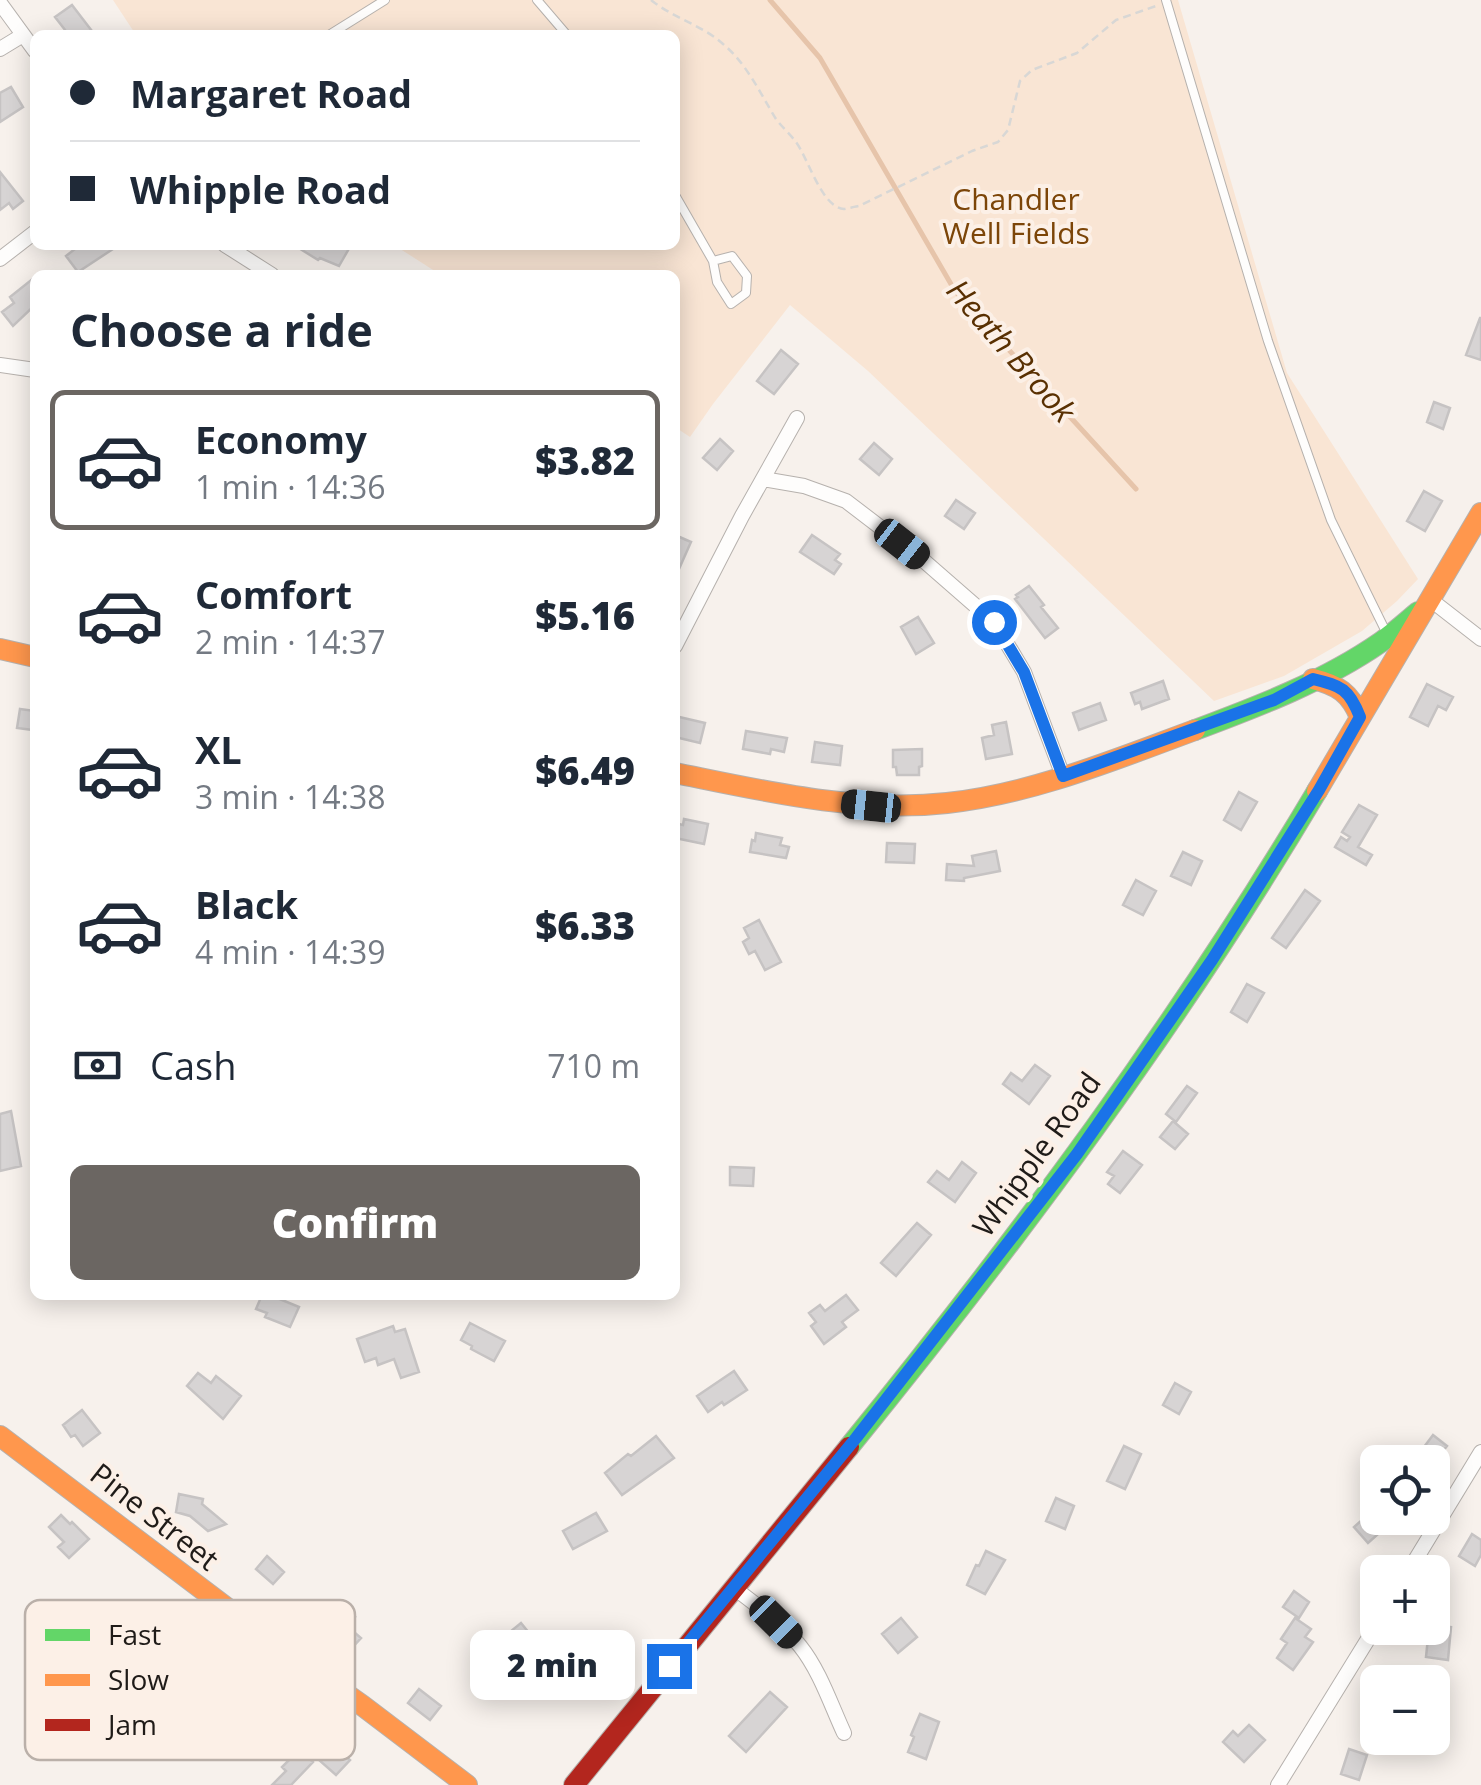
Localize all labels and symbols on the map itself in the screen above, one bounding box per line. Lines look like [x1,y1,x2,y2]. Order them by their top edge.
park label: Chandler Well Fields [942,178,1090,253]
water label: Heath Brook [938,269,1087,432]
car [869,514,935,574]
route start [972,600,1017,645]
car [840,788,902,824]
street label: Whipple Road [962,1063,1110,1245]
street label: Pine Street [82,1453,228,1579]
car [744,1590,808,1654]
legend [25,1600,355,1760]
text: Fast [108,1615,161,1653]
callout: 2 min [469,1631,634,1701]
route end [647,1644,692,1689]
text: Slow [108,1660,169,1698]
text: Jam [105,1705,157,1743]

